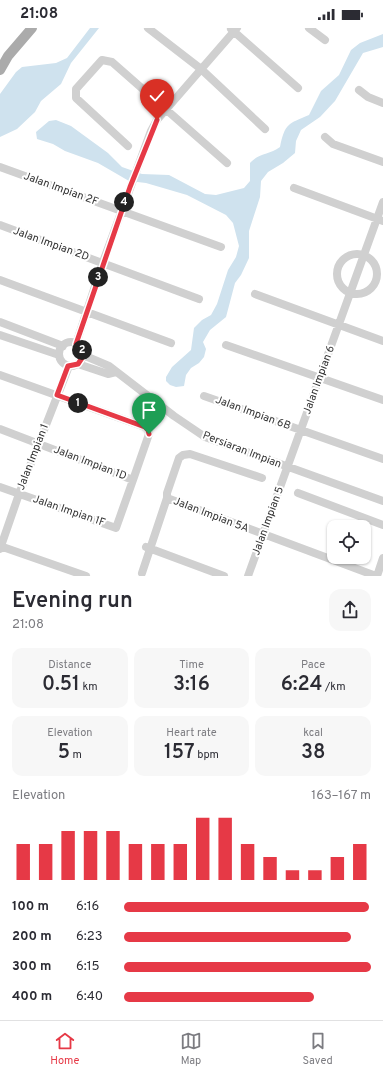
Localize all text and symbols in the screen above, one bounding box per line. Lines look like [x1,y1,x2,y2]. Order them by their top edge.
text: 21:08 [20,5,58,24]
pin [140,79,174,120]
icon: check [146,85,168,107]
street label: Jalan Impian 2F [22,169,100,209]
pin: 4 [114,192,134,212]
text: 4 [120,195,128,209]
street label: Jalan Impian 2D [11,224,91,264]
pin: 3 [88,267,108,287]
text: 3 [95,270,101,284]
pin: 2 [72,340,92,360]
text: 2 [79,343,85,357]
street label: Jalan Impian 6 [300,344,338,416]
pin: 1 [68,393,88,413]
pin [132,393,166,434]
street label: Jalan Impian 6B [213,393,293,433]
text: 1 [76,396,80,410]
icon: arrive [138,399,160,421]
street label: Jalan Impian 1 [14,422,52,492]
street label: Persiaran Impian [201,429,283,471]
street label: Jalan Impian 1D [51,443,129,483]
street label: Jalan Impian 5 [249,484,287,557]
street label: Jalan Impian 1F [31,492,107,530]
street label: Jalan Impian 5A [171,494,251,536]
map controls [327,520,371,564]
button: locate [327,520,371,564]
text: Evening run [12,588,133,615]
button: share [329,589,371,631]
text: 21:08 [12,617,44,633]
text: Distance [48,658,91,672]
text: Time [179,658,204,672]
text: Pace [301,658,325,672]
text: 0.51 [42,672,80,698]
text: 3:16 [173,672,210,698]
text: 6:24 [281,672,323,698]
text: km [80,680,98,694]
text: /km [323,680,346,694]
text: Elevation [47,726,92,740]
text: Heart rate [166,726,217,740]
text: kcal [303,726,323,740]
text: 5 [58,740,70,766]
text: 157 [164,740,195,766]
text: 38 [301,740,325,766]
text: m [70,748,82,762]
text: bpm [195,748,219,762]
text: Elevation [12,788,65,804]
text: 163–167 m [311,788,371,804]
text: 100 m [12,899,49,915]
text: 6:16 [76,899,99,915]
text: 200 m [12,929,52,945]
text: 6:23 [76,929,102,945]
text: 300 m [12,959,51,975]
text: 6:15 [76,959,100,975]
text: 400 m [12,989,52,1005]
text: 6:40 [76,989,103,1005]
tab: Home [50,1030,79,1068]
tab: Map [180,1030,202,1068]
tab: Saved [303,1030,333,1068]

